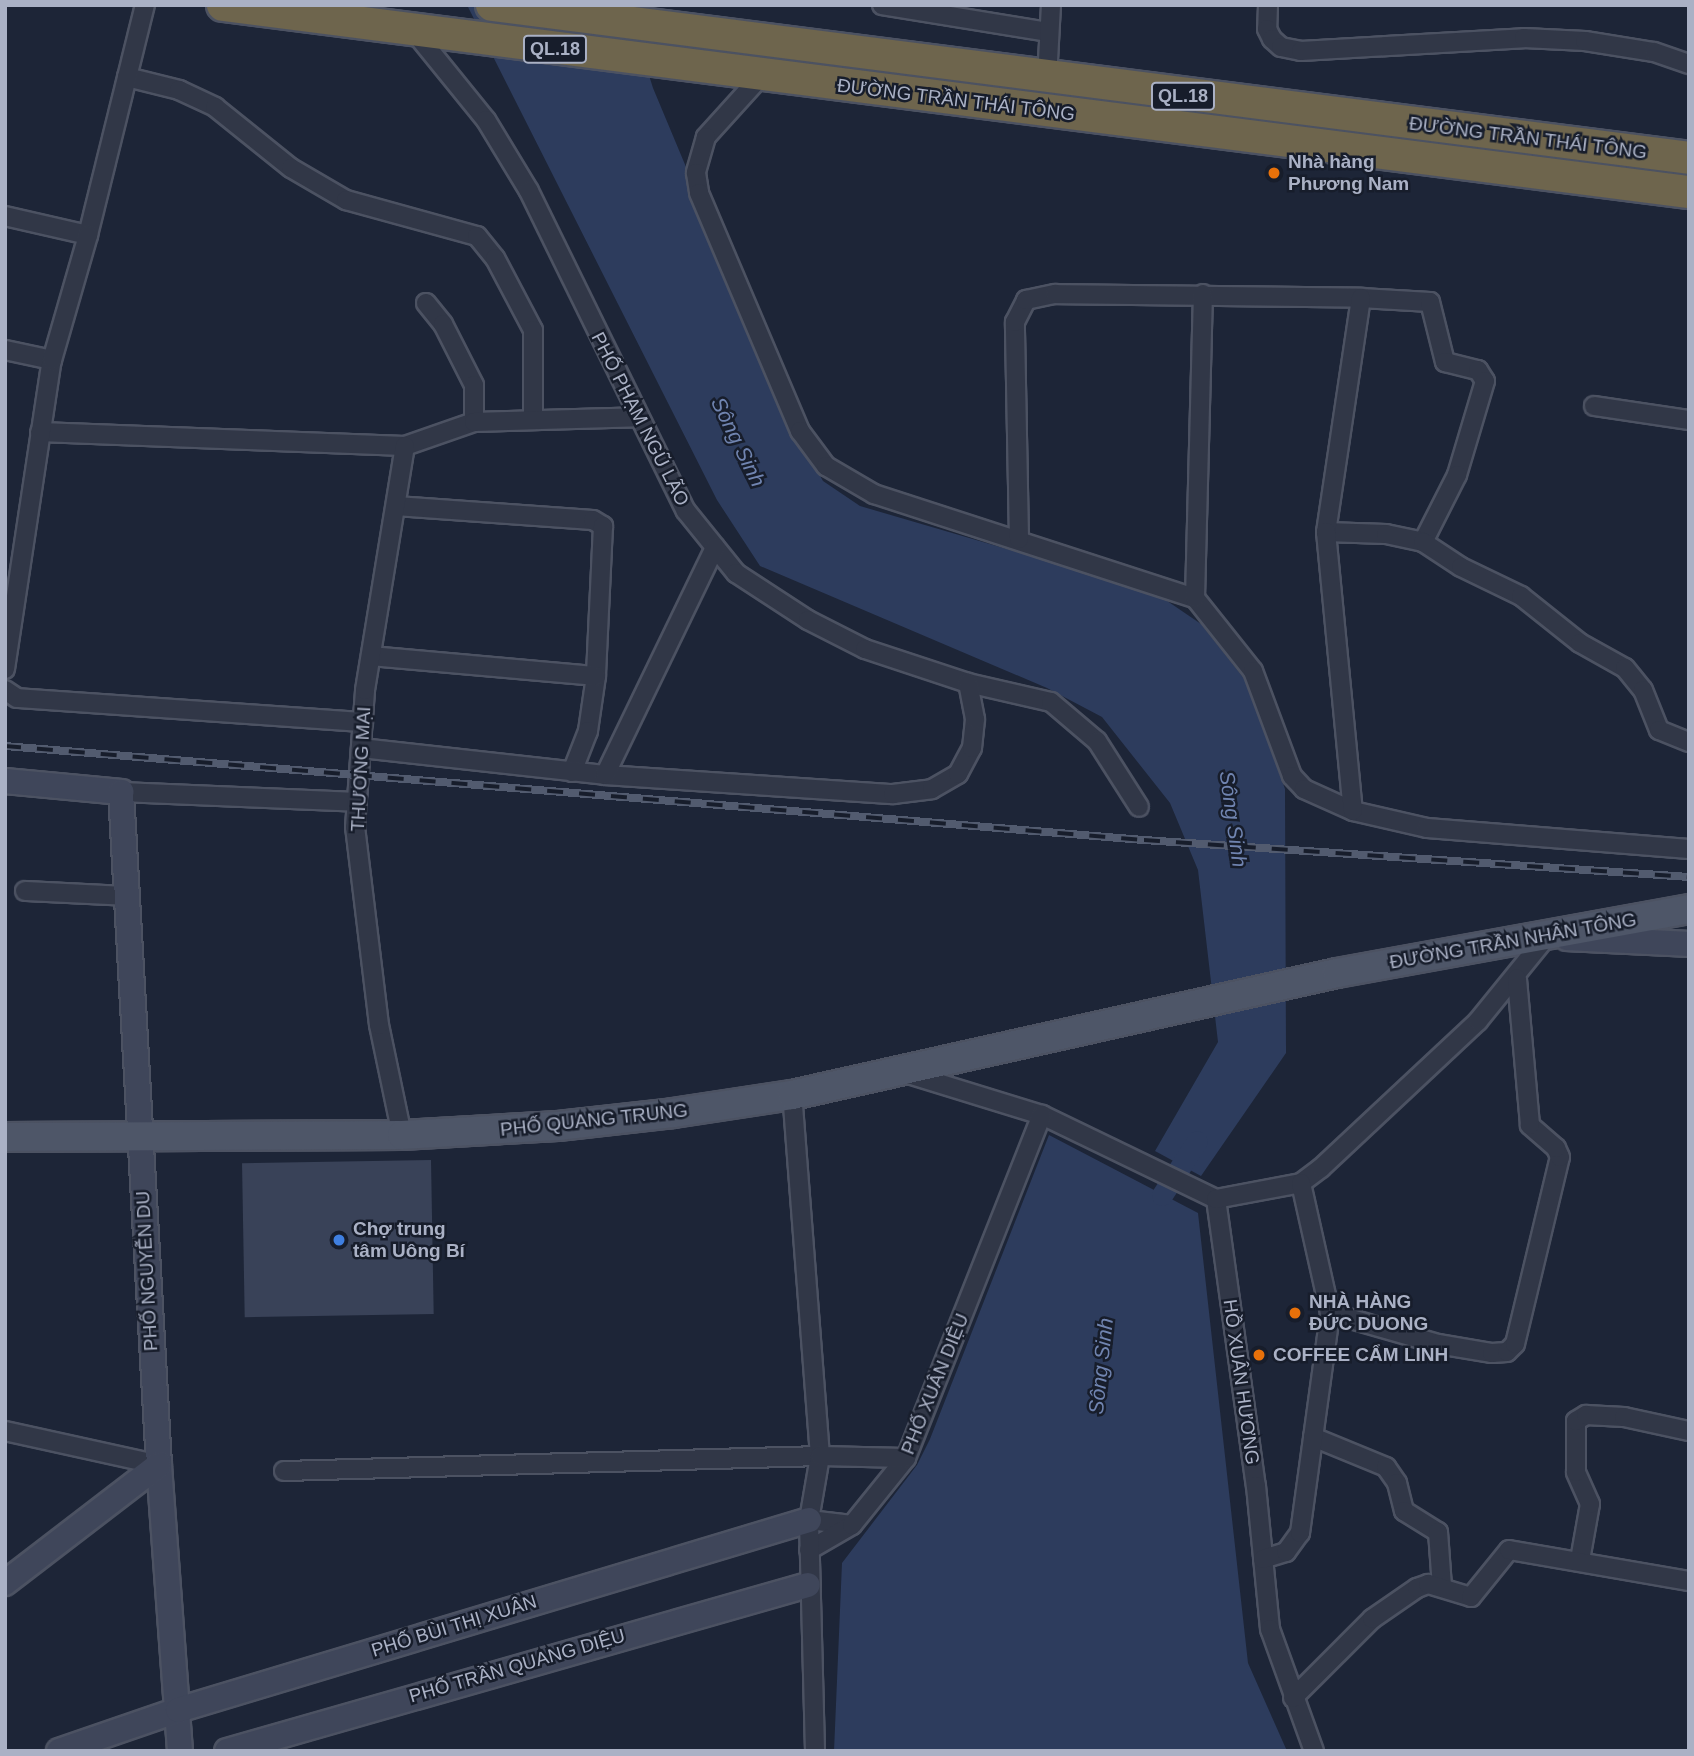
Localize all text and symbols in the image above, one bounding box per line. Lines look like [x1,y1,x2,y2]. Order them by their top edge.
road number: QL.18 [522,34,588,64]
street label: ĐƯỜNG TRẦN THÁI TÔNG [835,74,1077,126]
road number: QL.18 [1150,82,1216,110]
street label: ĐƯỜNG TRẦN THÁI TÔNG [1407,112,1649,164]
place label: Nhà hàng Phương Nam [1288,151,1409,195]
marker: Nhà hàng Phương Nam [1266,165,1282,181]
street label: PHỐ PHẠM NGŨ LÃO [586,328,694,510]
water label: Sông Sinh [705,393,771,491]
street label: THƯƠNG MẠI [346,706,376,832]
water label: Sông Sinh [1214,769,1252,869]
street label: ĐƯỜNG TRẦN NHÂN TÔNG [1387,908,1639,974]
street label: PHỐ QUANG TRUNG [499,1099,689,1141]
street label: PHỐ NGUYỄN DU [131,1190,163,1352]
place label: Chợ trung tâm Uông Bí [353,1218,465,1262]
marker: Chợ trung tâm Uông Bí [331,1232,347,1248]
place label: NHÀ HÀNG ĐỨC DUONG [1309,1291,1428,1335]
street label: HỒ XUÂN HƯƠNG [1218,1298,1264,1466]
marker: NHÀ HÀNG ĐỨC DUONG [1287,1305,1303,1321]
street label: PHỐ XUÂN DIỆU [896,1310,974,1458]
water label: Sông Sinh [1083,1316,1119,1416]
place label: COFFEE CẨM LINH [1273,1344,1448,1366]
marker: COFFEE CẨM LINH [1251,1347,1267,1363]
street label: PHỐ BÙI THỊ XUÂN [368,1590,540,1662]
street label: PHỐ TRẦN QUANG DIỆU [406,1624,628,1708]

